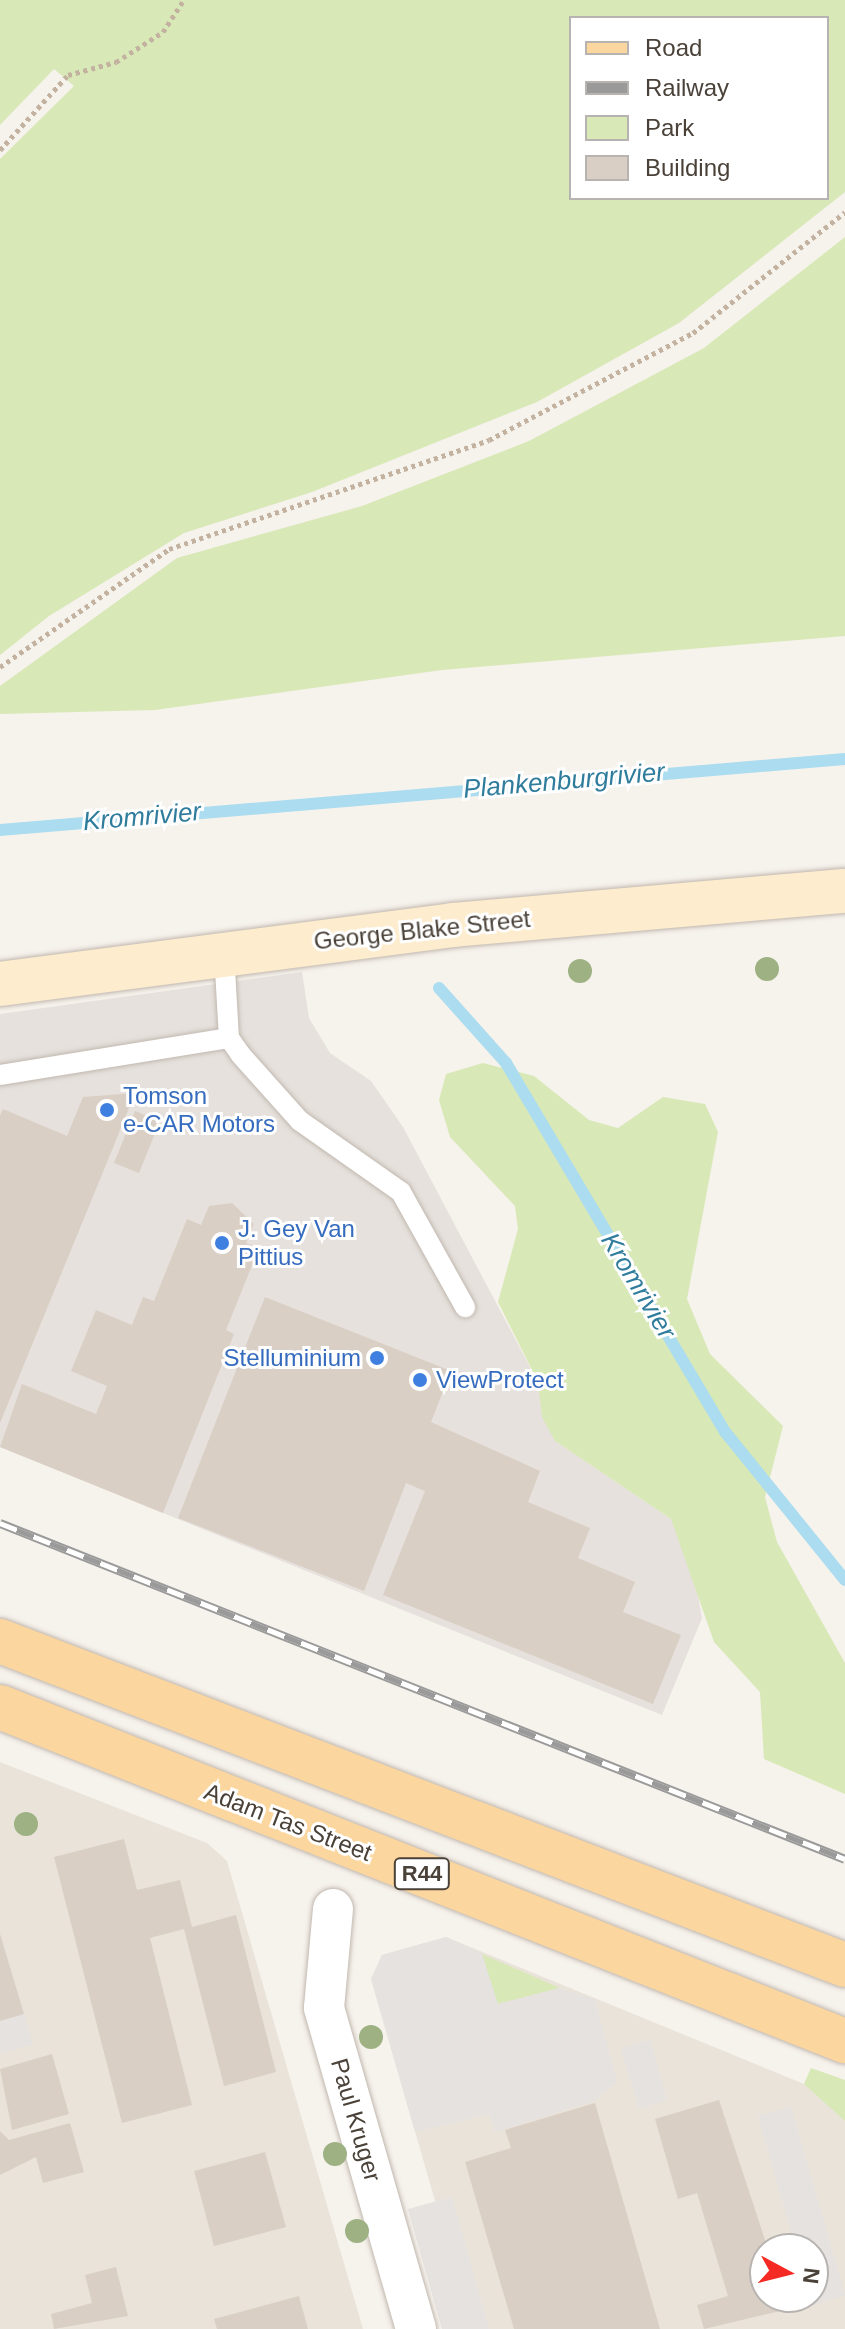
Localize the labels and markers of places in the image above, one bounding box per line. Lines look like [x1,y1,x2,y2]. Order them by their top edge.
place label: Tomson e-CAR Motors [123,1082,275,1138]
marker: Tomson e-CAR Motors [98,1101,116,1119]
place label: J. Gey Van Pittius [238,1215,355,1271]
marker: J. Gey Van Pittius [213,1234,231,1252]
place label: Stelluminium [224,1344,361,1372]
marker: Stelluminium [368,1349,386,1367]
place label: ViewProtect [436,1366,564,1394]
marker: ViewProtect [411,1371,429,1389]

